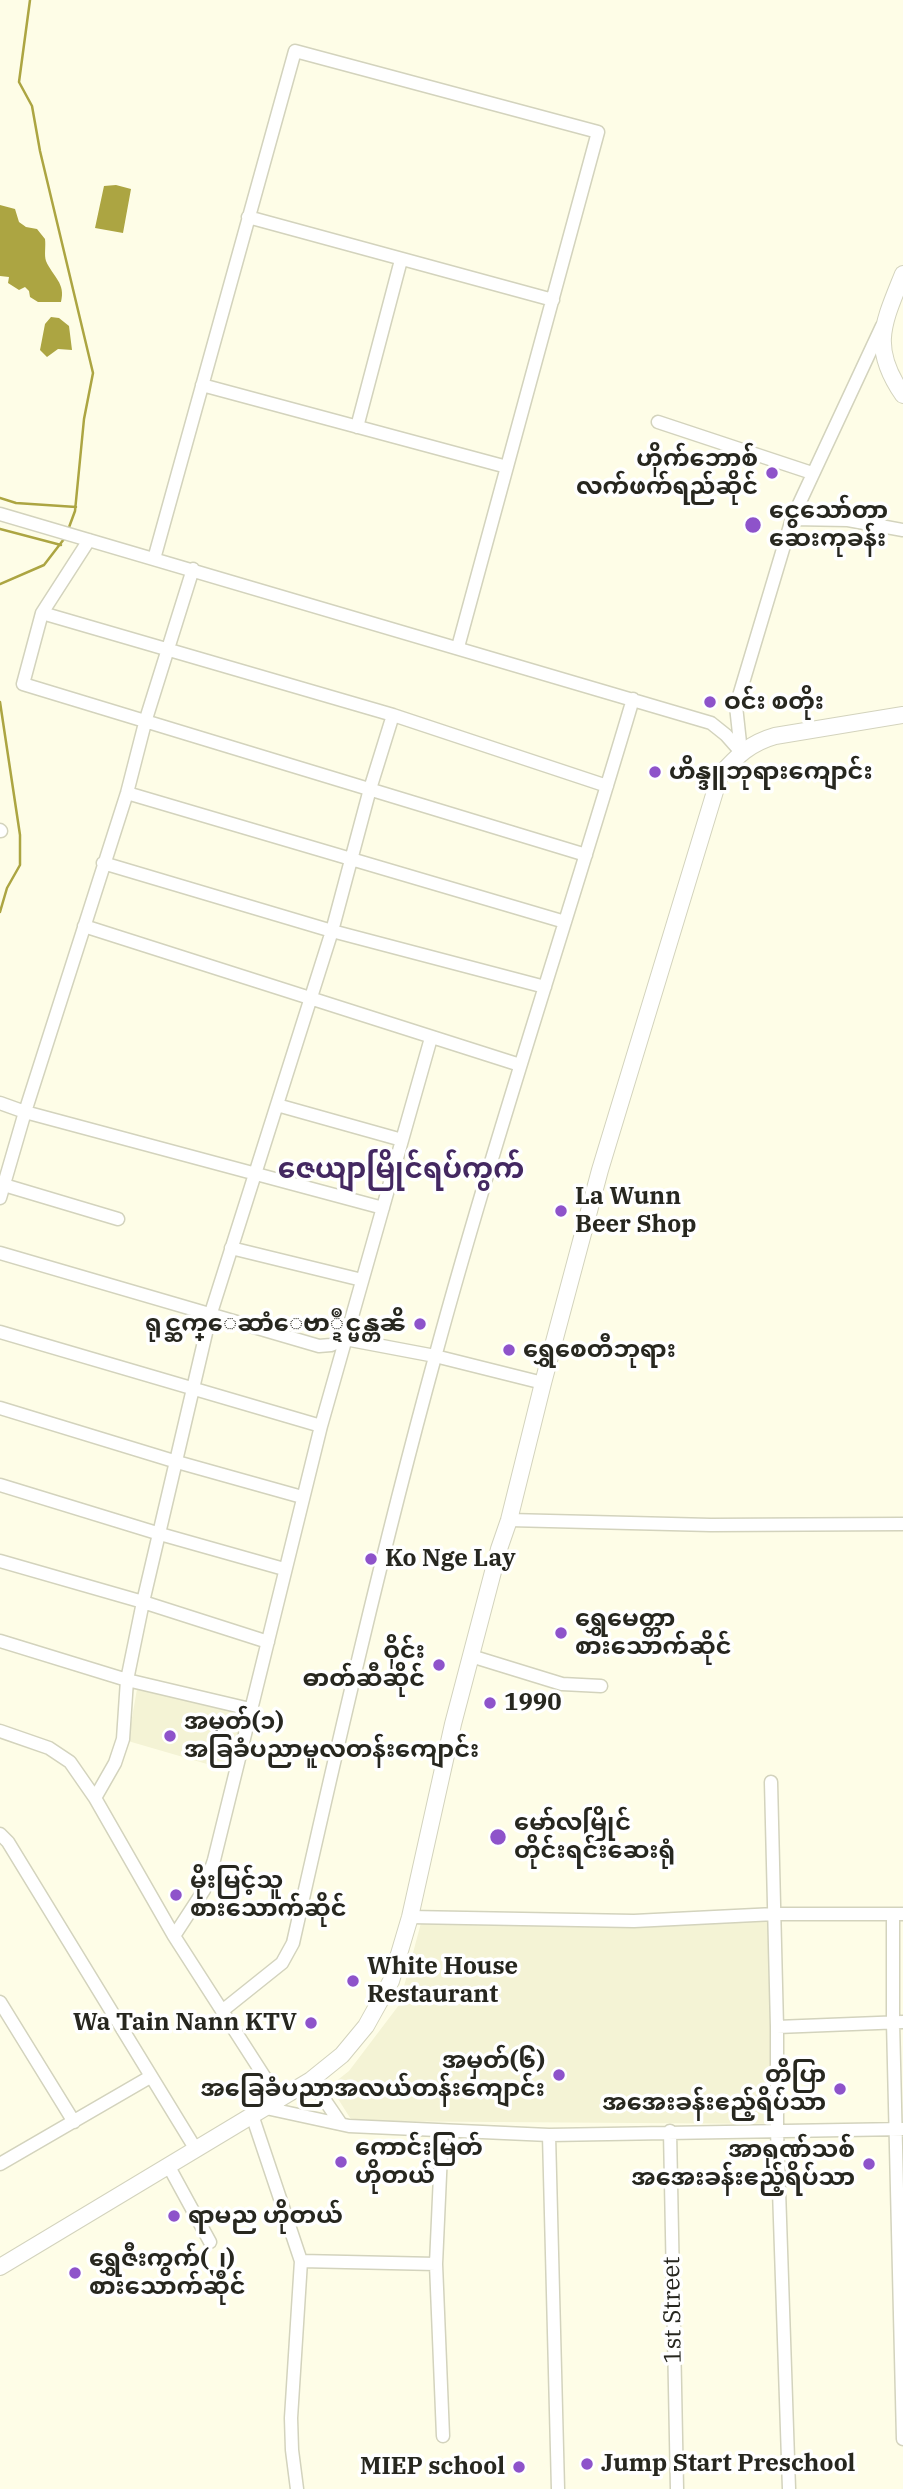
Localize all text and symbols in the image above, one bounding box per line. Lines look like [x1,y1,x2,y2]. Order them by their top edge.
place label: ဟိုက်ဘော့စ် လက်ဖက်ရည်ဆိုင် [576,445,758,501]
marker: ဟိုက်ဘော့စ် လက်ဖက်ရည်ဆိုင် [764,465,780,481]
place label: ငွေသော်တာ ဆေးကုခန်း [769,497,888,553]
marker: ငွေသော်တာ ဆေးကုခန်း [743,515,763,535]
place label: ဝင်း စတိုး [724,688,824,716]
marker: ဝင်း စတိုး [702,694,718,710]
place label: ဟိန္ဒူဘုရားကျောင်း [669,758,873,786]
marker: ဟိန္ဒူဘုရားကျောင်း [647,764,663,780]
district label: ဇေယျာမြိုင်ရပ်ကွက် [278,1153,524,1187]
place label: La Wunn Beer Shop [575,1183,696,1239]
marker: La Wunn Beer Shop [553,1203,569,1219]
place label: ရုင္ဆက္ေဆာံေဗာ္ဍဳင္မန္တၼိ [145,1310,406,1338]
marker: ရုင္ဆက္ေဆာံေဗာ္ဍဳင္မန္တၼိ [412,1316,428,1332]
place label: ရွှေစေတီဘုရား [523,1336,676,1364]
marker: ရွှေစေတီဘုရား [501,1342,517,1358]
place label: Ko Nge Lay [385,1545,516,1573]
marker: Ko Nge Lay [363,1551,379,1567]
place label: ရွှေမေတ္တာ စားသောက်ဆိုင် [575,1605,732,1661]
marker: ရွှေမေတ္တာ စားသောက်ဆိုင် [553,1625,569,1641]
place label: ဝိုင်း ဓာတ်ဆီဆိုင် [303,1637,425,1693]
marker: ဝိုင်း ဓာတ်ဆီဆိုင် [431,1657,447,1673]
place label: 1990 [504,1689,562,1717]
marker: 1990 [482,1695,498,1711]
place label: အမှတ်(၁) အခြခံပညာမူလတန်းကျောင်း [184,1708,479,1764]
marker: အမှတ်(၁) အခြခံပညာမူလတန်းကျောင်း [162,1728,178,1744]
place label: မော်လမြိုင် တိုင်းရင်းဆေးရုံ [514,1809,675,1865]
marker: မော်လမြိုင် တိုင်းရင်းဆေးရုံ [488,1827,508,1847]
place label: မိုးမြင့်သူ စားသောက်ဆိုင် [190,1867,347,1923]
marker: မိုးမြင့်သူ စားသောက်ဆိုင် [168,1887,184,1903]
place label: White House Restaurant [367,1953,518,2009]
marker: White House Restaurant [345,1973,361,1989]
place label: Wa Tain Nann KTV [73,2009,297,2037]
marker: Wa Tain Nann KTV [303,2015,319,2031]
place label: အမှတ်(၆) အခြေခံပညာအလယ်တန်းကျောင်း [200,2047,545,2103]
place label: တိပြာ အအေးခန်းဧည့်ရိပ်သာ [602,2061,826,2117]
marker: အမှတ်(၆) အခြေခံပညာအလယ်တန်းကျောင်း [551,2067,567,2083]
marker: တိပြာ အအေးခန်းဧည့်ရိပ်သာ [832,2081,848,2097]
place label: ကောင်းမြတ် ဟိုတယ် [355,2134,483,2190]
place label: အာရုဏ်သစ် အအေးခန်းဧည့်ရိပ်သာ [631,2136,855,2192]
marker: ကောင်းမြတ် ဟိုတယ် [333,2154,349,2170]
marker: အာရုဏ်သစ် အအေးခန်းဧည့်ရိပ်သာ [861,2156,877,2172]
place label: ရာမည ဟိုတယ် [188,2202,343,2230]
marker: ရာမည ဟိုတယ် [166,2208,182,2224]
place label: ရွှေဇီးကွက်(၂) စားသောက်ဆိုင် [89,2245,246,2301]
street label: 1st Street [658,2256,688,2364]
marker: ရွှေဇီးကွက်(၂) စားသောက်ဆိုင် [67,2265,83,2281]
place label: Jump Start Preschool [601,2450,855,2478]
place label: MIEP school [360,2453,505,2481]
marker: Jump Start Preschool [579,2456,595,2472]
marker: MIEP school [511,2459,527,2475]

